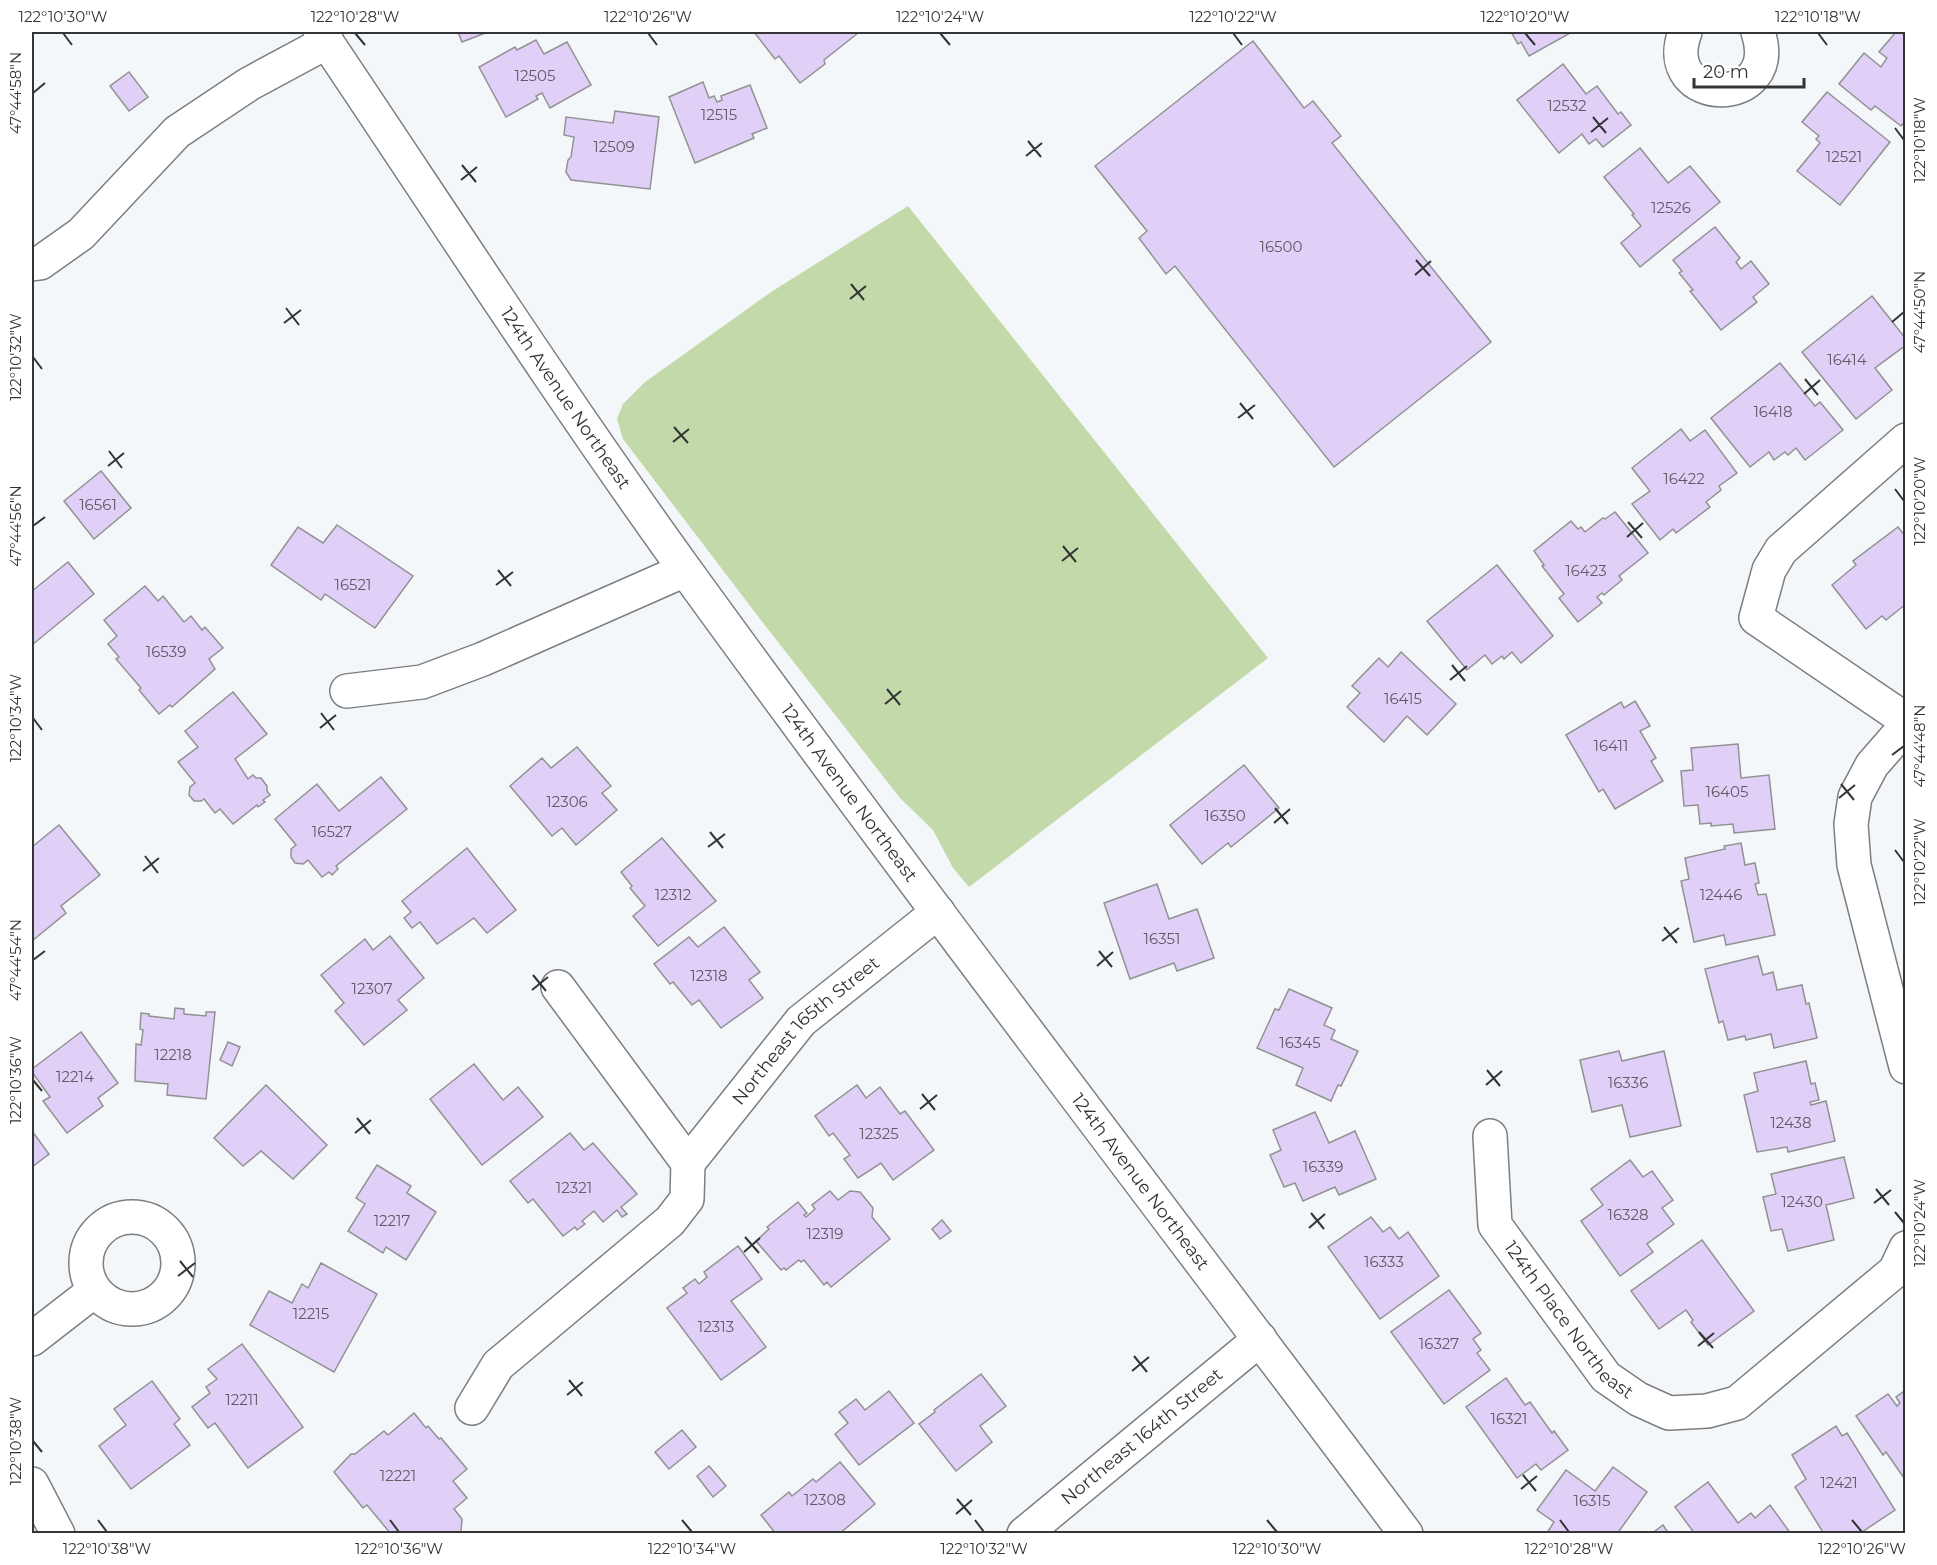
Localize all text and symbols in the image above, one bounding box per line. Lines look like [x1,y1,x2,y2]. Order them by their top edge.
text: 122°10'30"W [19,7,108,26]
text: 122°10'28"W [311,7,400,26]
text: 122°10'26"W [604,7,692,26]
text: 122°10'24"W [896,7,984,26]
text: 122°10'22"W [1189,7,1277,26]
text: 122°10'20"W [1480,7,1570,26]
text: 122°10'18"W [1775,7,1861,26]
scale bar [1694,51,1804,89]
text: 47°44'58"N [6,52,25,134]
text: 20 m [1703,61,1749,83]
house number: 12505 [515,66,555,85]
house number: 12532 [1547,96,1587,115]
text: 122°10'18"W [1910,97,1929,183]
house number: 12515 [701,105,737,124]
house number: 12509 [593,137,635,156]
house number: 12521 [1826,147,1862,166]
house number: 12526 [1651,198,1691,217]
house number: 16500 [1260,237,1303,256]
text: 47°44'50"N [1910,271,1929,353]
street label: 124th Avenue Northeast [496,303,635,493]
text: 122°10'32"W [6,313,25,401]
house number: 16414 [1827,350,1867,369]
house number: 16418 [1753,402,1793,421]
text: 122°10'20"W [1910,456,1929,546]
house number: 16422 [1663,469,1705,488]
text: 47°44'56"N [6,485,25,567]
house number: 16561 [79,495,117,514]
house number: 16423 [1565,561,1607,580]
house number: 16521 [335,575,371,594]
house number: 16539 [146,642,186,661]
text: 122°10'34"W [6,674,25,762]
house number: 16415 [1384,689,1422,708]
street label: 124th Avenue Northeast [776,700,922,886]
text: 47°44'48"N [1910,704,1929,788]
house number: 16411 [1594,736,1628,755]
house number: 16405 [1706,782,1748,801]
house number: 12306 [546,792,588,811]
house number: 16350 [1204,806,1246,825]
text: 122°10'22"W [1910,818,1929,906]
house number: 16527 [312,822,352,841]
house number: 12312 [655,885,691,904]
house number: 12446 [1700,885,1742,904]
text: 47°44'54"N [6,919,25,1001]
house number: 16351 [1144,929,1180,948]
street label: Northeast 165th Street [728,952,884,1109]
house number: 12318 [690,966,728,985]
house number: 12307 [351,979,393,998]
house number: 16345 [1279,1033,1321,1052]
text: 122°10'36"W [6,1036,25,1124]
house number: 12218 [154,1045,192,1064]
house number: 12214 [56,1067,94,1086]
house number: 16336 [1608,1073,1648,1092]
street label: 124th Avenue Northeast [1067,1089,1214,1274]
house number: 12438 [1770,1113,1812,1132]
house number: 12325 [859,1124,899,1143]
house number: 16339 [1303,1157,1343,1176]
house number: 12321 [556,1178,592,1197]
text: 122°10'24"W [1910,1179,1929,1267]
house number: 12430 [1781,1192,1823,1211]
house number: 16328 [1607,1205,1649,1224]
house number: 12217 [374,1211,411,1230]
house number: 12319 [807,1224,843,1243]
street label: 124th Place Northeast [1499,1237,1638,1404]
house number: 16333 [1364,1252,1404,1271]
house number: 12215 [293,1304,329,1323]
house number: 12313 [698,1317,734,1336]
house number: 16327 [1419,1334,1459,1353]
street label: Northeast 164th Street [1057,1363,1227,1510]
house number: 12211 [225,1390,259,1409]
text: 122°10'38"W [6,1396,25,1485]
house number: 16321 [1491,1409,1527,1428]
house number: 12221 [380,1466,416,1485]
house number: 12421 [1820,1473,1858,1492]
house number: 12308 [804,1490,846,1509]
house number: 16315 [1574,1491,1610,1510]
text: 122°10'38"W [63,1539,152,1558]
text: 122°10'36"W [355,1539,443,1558]
text: 122°10'34"W [648,1539,736,1558]
text: 122°10'32"W [940,1539,1028,1558]
text: 122°10'30"W [1233,1539,1322,1558]
text: 122°10'28"W [1525,1539,1614,1558]
text: 122°10'26"W [1818,1539,1906,1558]

